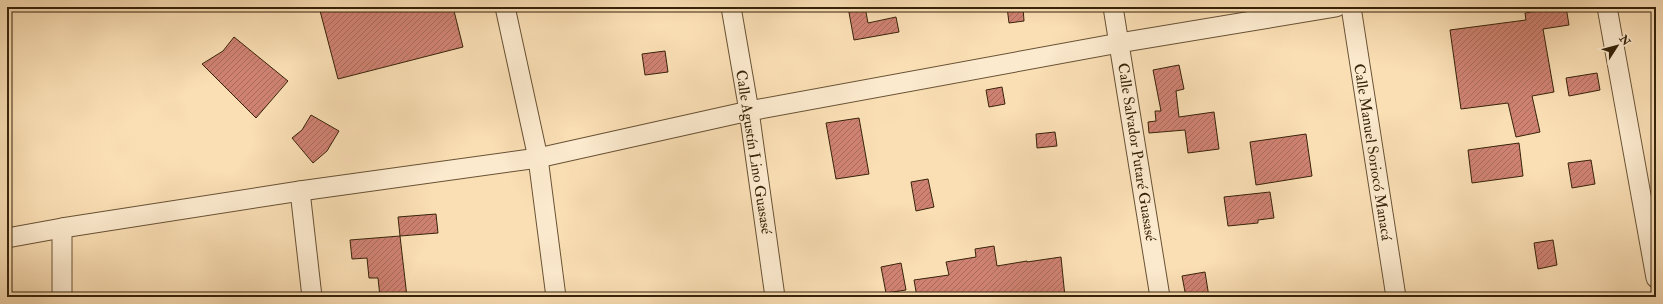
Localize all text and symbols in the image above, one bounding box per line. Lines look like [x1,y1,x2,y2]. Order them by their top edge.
north arrow [1597,26,1637,66]
text: N [1616,32,1634,49]
street label: Calle Salvador Putaré Guasasé [1113,62,1160,243]
street label: Calle Manuel Soriocó Manacá [1349,62,1396,243]
street label: Calle Agustín Lino Guasasé [731,69,776,236]

